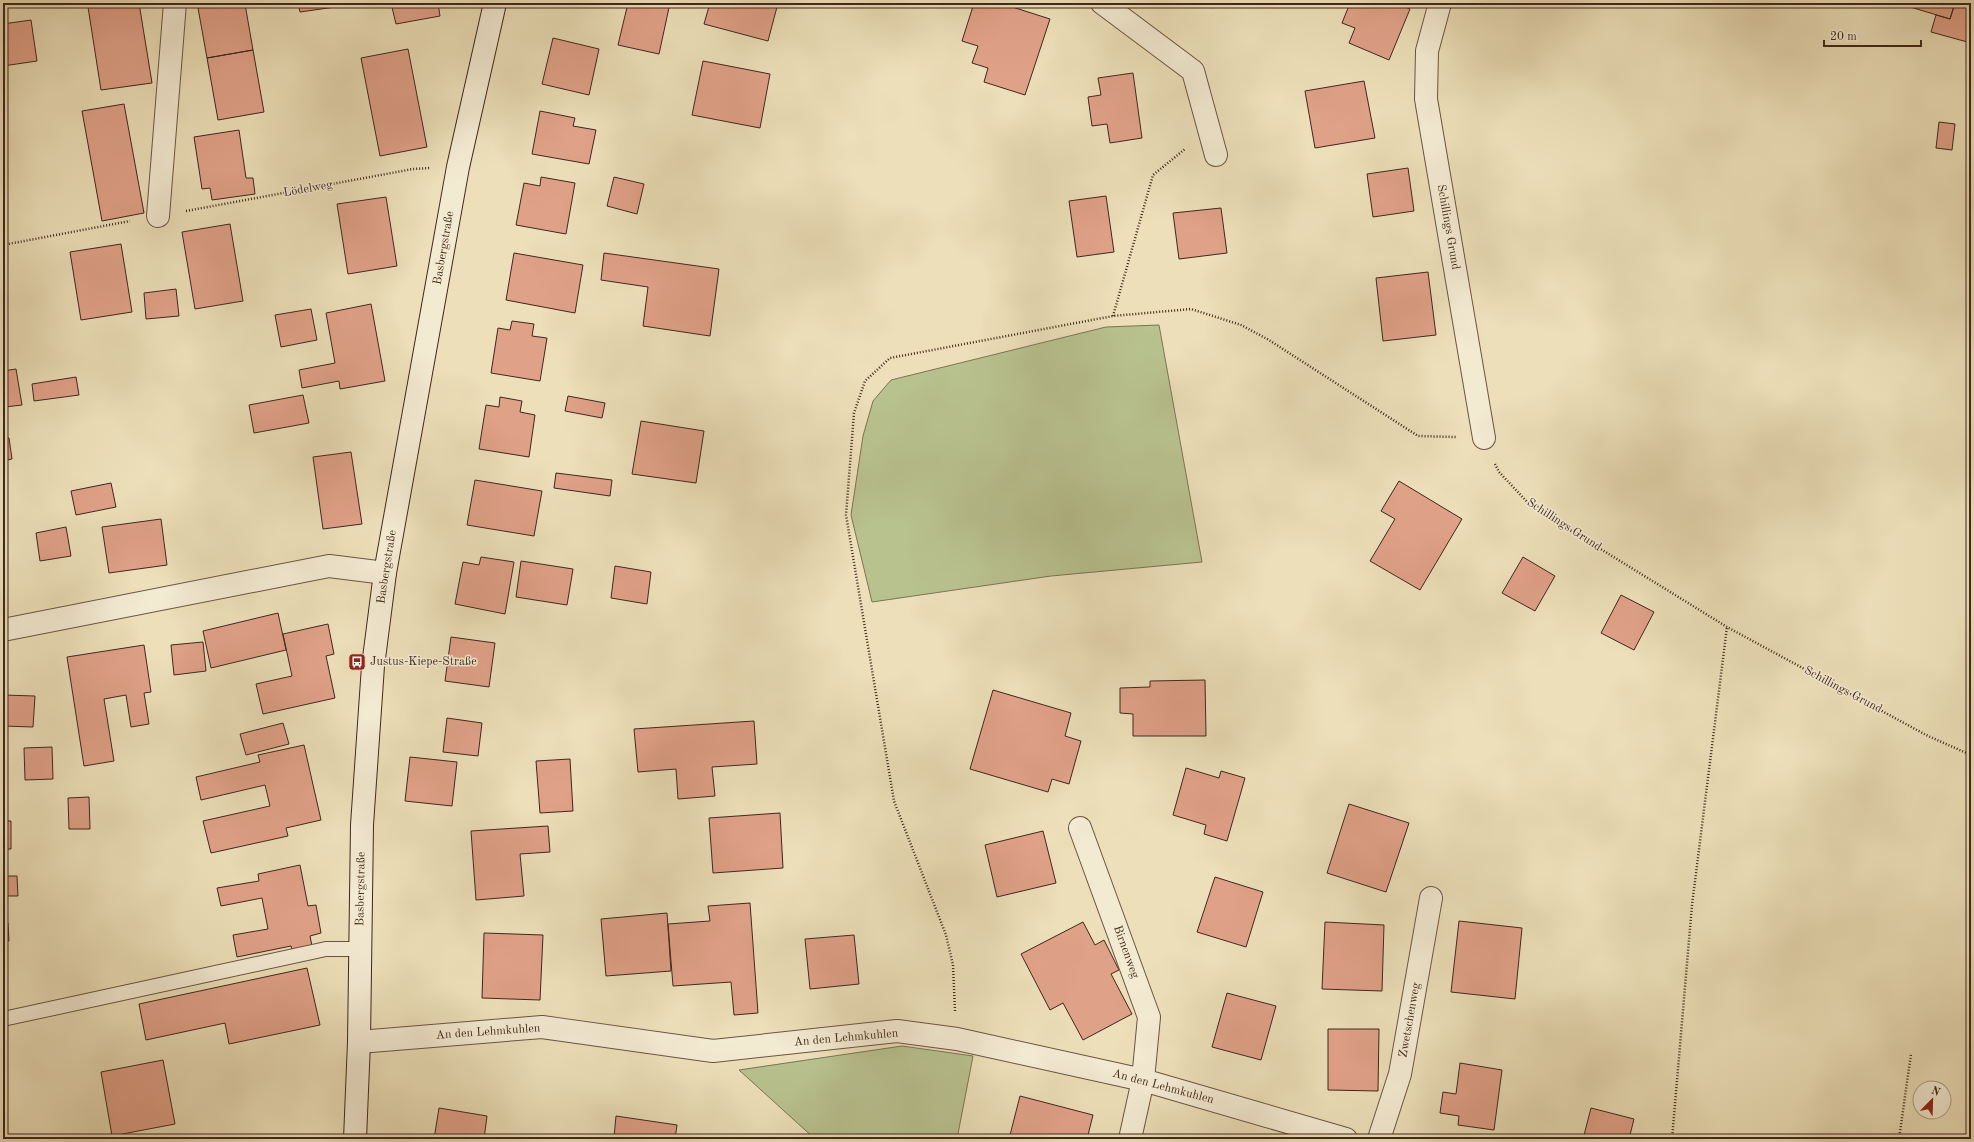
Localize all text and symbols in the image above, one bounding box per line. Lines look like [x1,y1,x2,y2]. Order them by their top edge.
scale bar [1824,22,1921,48]
text: 20 m [1830,31,1857,43]
street label: Lödelweg [282,179,334,199]
street label: Schillings Grund [1435,183,1461,271]
street label: Basbergstraße [432,210,456,286]
street label: Schillings Grund [1524,496,1604,554]
street label: Basbergstraße [375,529,399,605]
bus stop icon: Justus-Kiepe-Straße [347,652,367,672]
place label: Justus-Kiepe-Straße [370,656,477,668]
street label: Schillings Grund [1802,664,1884,716]
street label: Basbergstraße [354,851,368,926]
street label: Birnenweg [1111,924,1141,981]
street label: Zwetschenweg [1397,981,1423,1058]
street label: An den Lehmkuhlen [435,1022,541,1042]
street label: An den Lehmkuhlen [793,1027,899,1049]
street label: An den Lehmkuhlen [1111,1068,1216,1106]
north arrow [1912,1080,1952,1120]
text: N [1929,1085,1942,1099]

